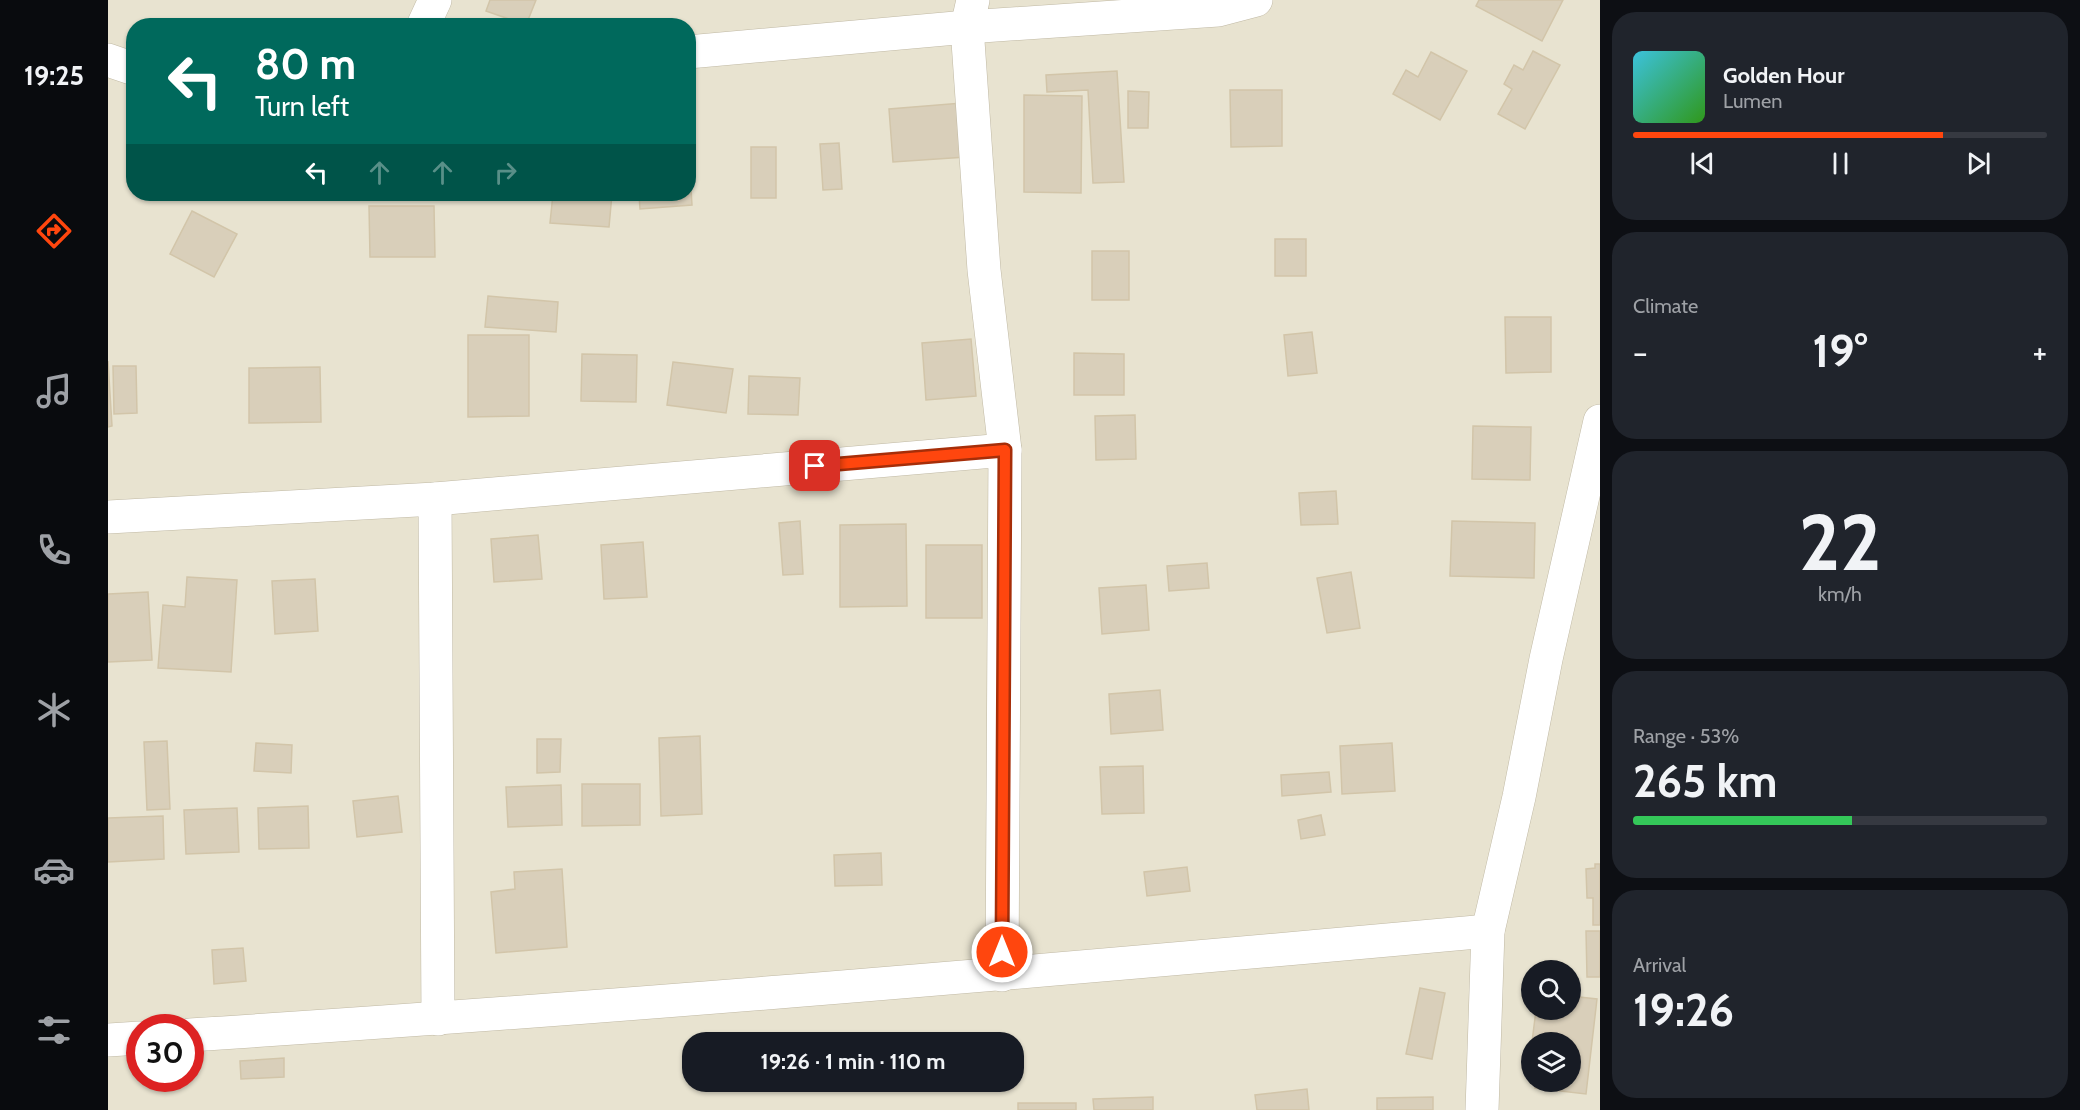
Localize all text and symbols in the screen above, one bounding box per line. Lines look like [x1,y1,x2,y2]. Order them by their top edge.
text: 80 m [255,38,356,90]
icon: left [156,42,234,120]
text: 19:25 [24,59,84,92]
text: Golden Hour [1723,62,1844,89]
text: Lumen [1723,89,1782,113]
text: Turn left [255,90,349,123]
icon: previous [1686,147,1719,180]
icon: pause [1824,147,1857,180]
icon: next [1962,147,1995,180]
icon: left [300,156,333,189]
icon: ahead [363,156,396,189]
icon: ahead [426,156,459,189]
icon: right [489,156,522,189]
icon: directions [33,210,75,252]
text: Climate [1633,294,1698,318]
text: 19° [1813,324,1867,378]
text: − [1633,332,1648,372]
text: + [2032,332,2047,372]
icon: music [33,370,75,412]
pin [789,440,840,491]
icon: arrive [798,449,831,482]
text: 22 [1799,495,1881,590]
icon: phone [33,529,75,571]
text: km/h [1818,582,1862,606]
icon: climate [33,689,75,731]
text: Range · 53% [1633,724,1739,748]
text: 265 km [1633,754,1777,808]
icon: car [33,849,75,891]
position arrow [970,920,1034,984]
text: Arrival [1633,953,1686,977]
map controls [1521,960,1581,1092]
button: search [1521,960,1581,1020]
text: 19:26 [1633,983,1734,1037]
icon: filters [33,1009,75,1051]
speed limit sign: 30 [126,1014,204,1092]
button: layers [1521,1032,1581,1092]
text: 19:26 · 1 min · 110 m [761,1048,945,1075]

